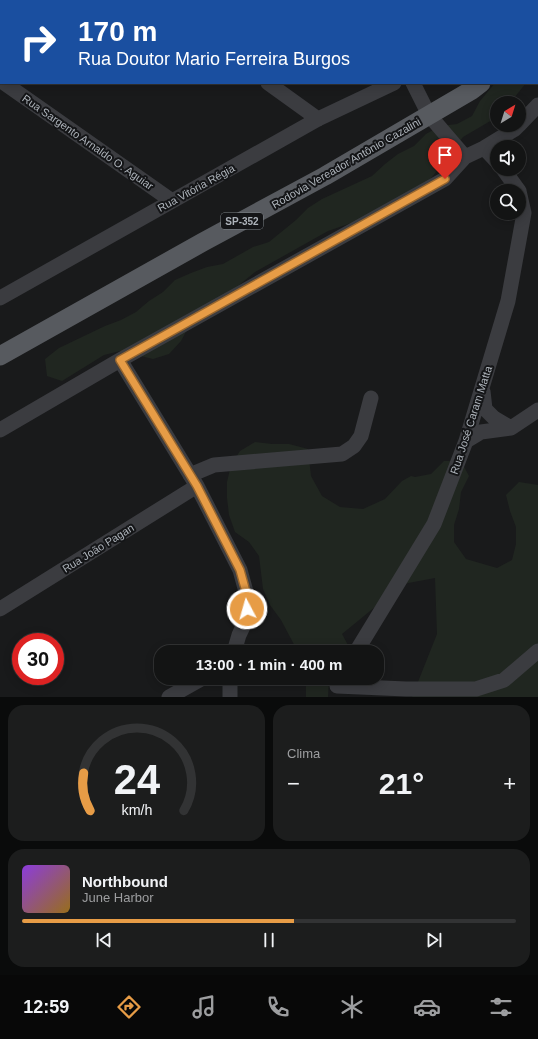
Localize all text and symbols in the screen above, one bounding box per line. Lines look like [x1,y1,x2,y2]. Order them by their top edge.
icon: right [12,16,64,68]
text: 170 m [78,16,157,47]
text: Rua Doutor Mario Ferreira Burgos [78,49,350,69]
street label: Rua Sargento Arnaldo O. Aguiar [20,92,156,192]
north arrow [490,96,526,132]
map controls [490,96,526,220]
street label: Rodovia Vereador Antônio Cazalini [269,115,423,211]
pin [428,138,462,179]
button: sound [490,140,526,176]
icon: arrive [434,144,456,166]
street label: Rua Vitória Régia [155,161,237,214]
button: search [490,184,526,220]
road number: SP-352 [221,213,263,229]
street label: Rua José Caram Matta [448,364,494,476]
street label: Rua João Pagan [60,521,136,575]
position arrow [226,588,268,630]
speed limit sign: 30 [12,633,64,685]
text: 13:00 · 1 min · 400 m [196,656,342,673]
text: Clima [287,746,320,761]
text: 24 [113,756,160,803]
text: 21° [379,767,424,800]
text: − [287,771,300,796]
text: + [503,771,516,796]
text: km/h [121,802,152,818]
text: Northbound [82,873,168,890]
text: June Harbor [82,890,154,905]
icon: previous [93,929,115,951]
icon: pause [258,929,280,951]
icon: next [423,929,445,951]
icon: directions [115,993,143,1021]
icon: music [190,993,218,1021]
icon: phone [264,993,292,1021]
icon: climate [338,993,366,1021]
icon: car [413,993,441,1021]
icon: filters [487,993,515,1021]
text: 12:59 [23,997,69,1017]

